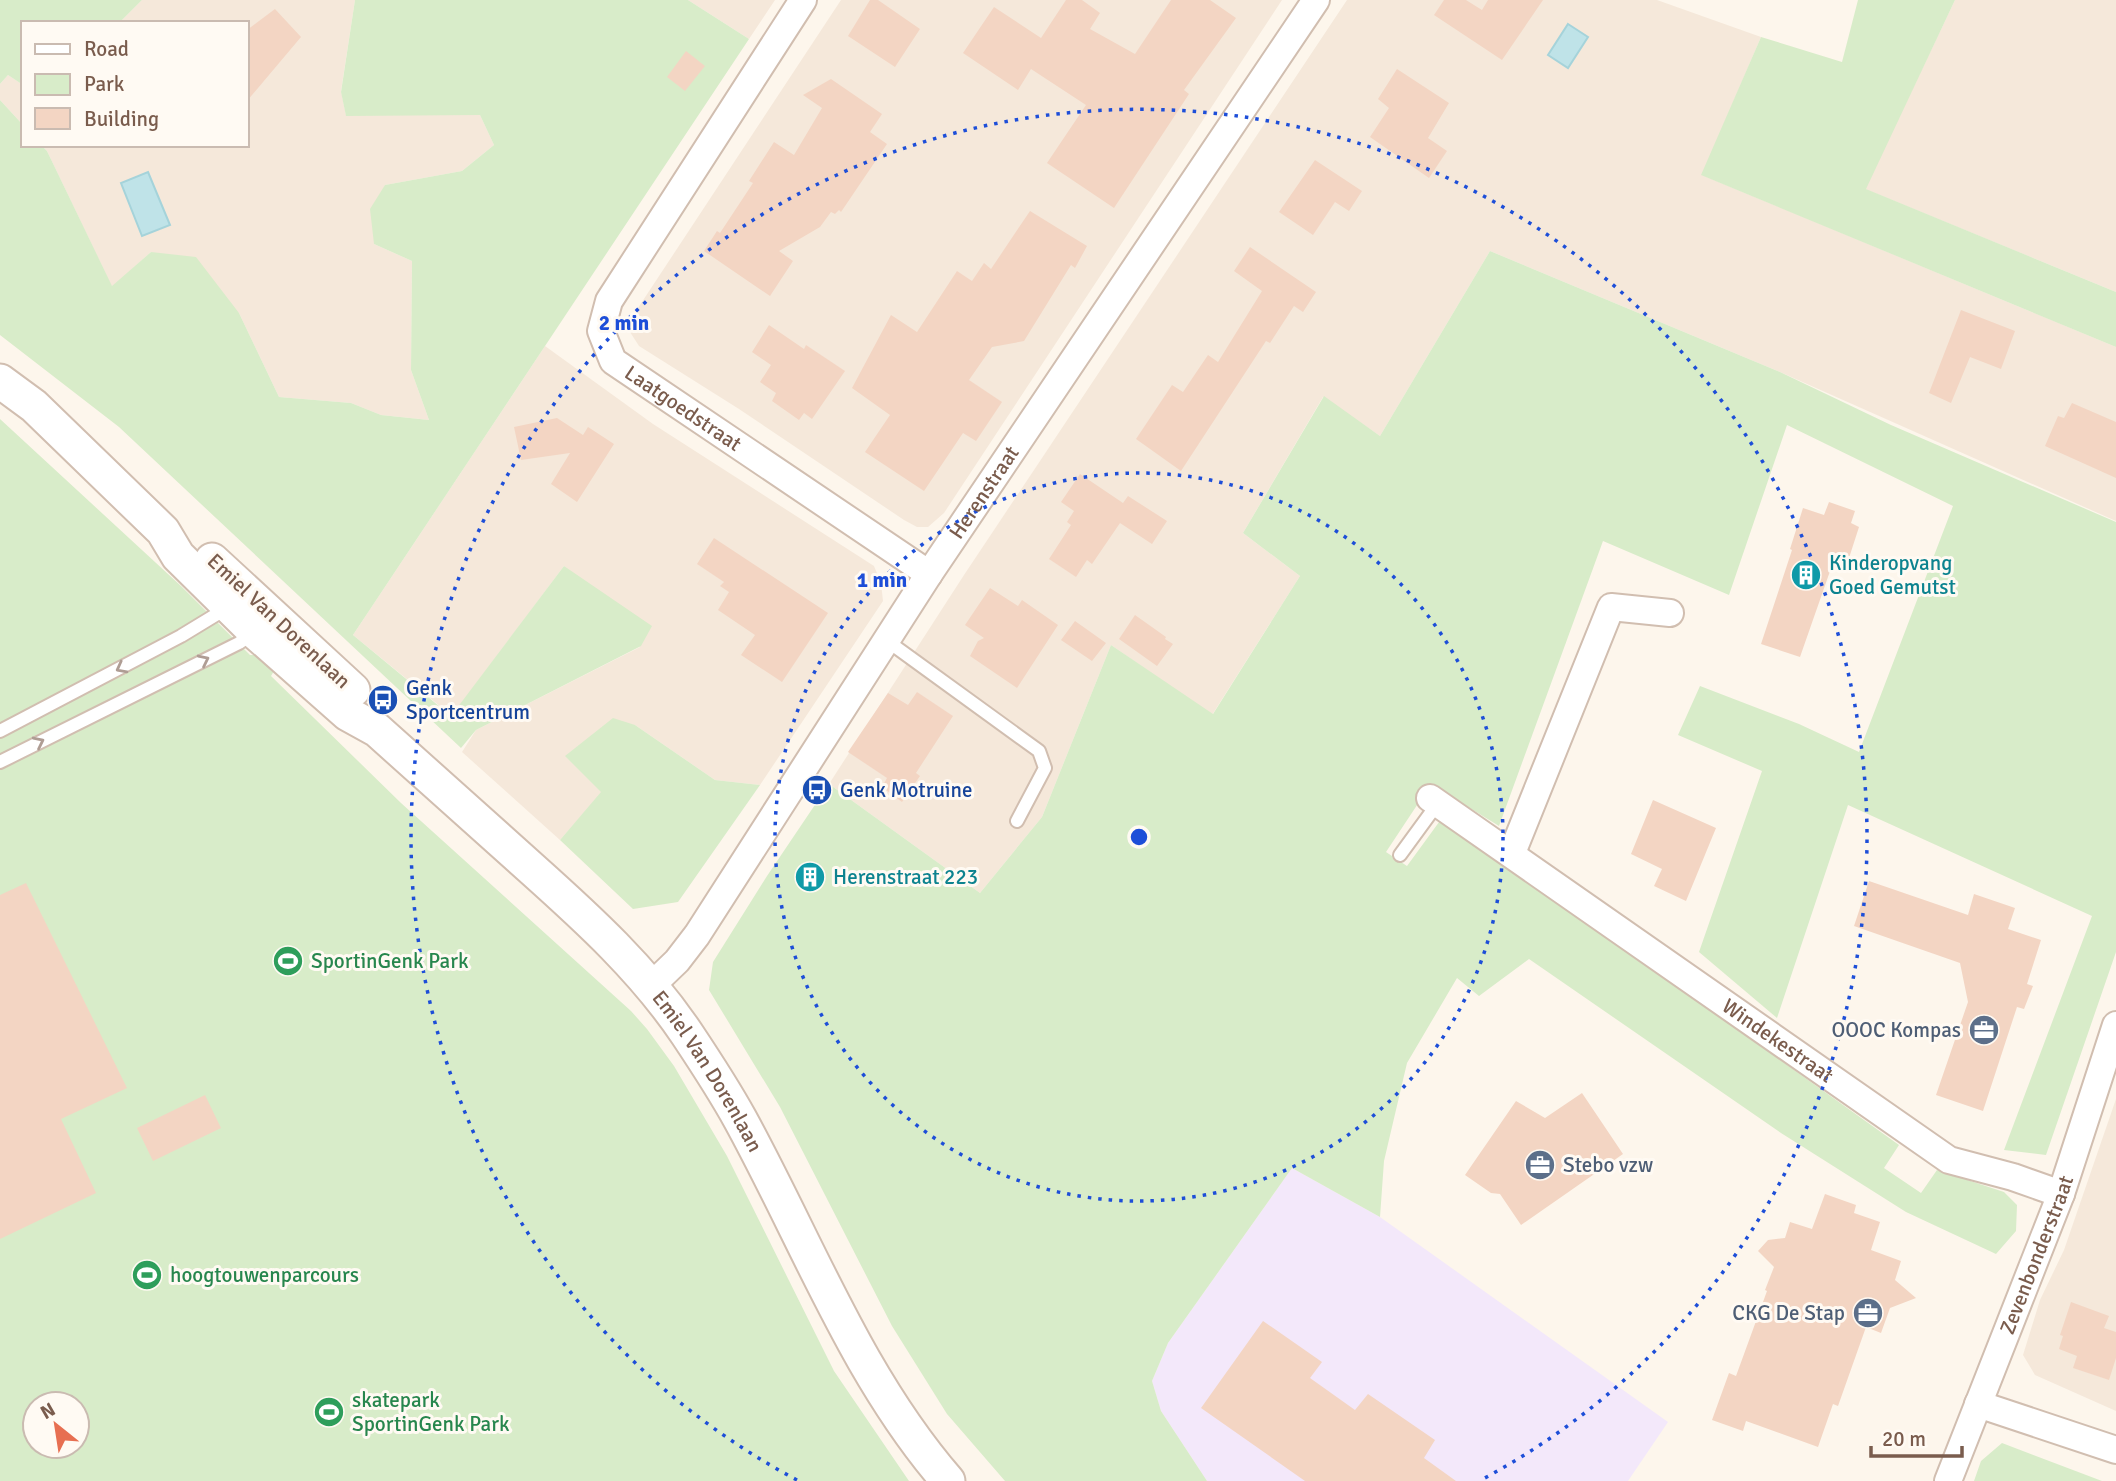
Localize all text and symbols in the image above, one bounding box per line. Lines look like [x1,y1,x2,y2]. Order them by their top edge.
legend [21,21,248,147]
text: Road [84,36,129,62]
text: Park [84,71,125,97]
text: Building [84,106,159,132]
text: 2 min [599,310,649,336]
street label: Laatgoedstraat [620,360,746,457]
street label: Herenstraat [943,441,1025,544]
street label: Emiel Van Dorenlaan [202,548,356,694]
place label: Kinderopvang Goed Gemutst [1829,550,1956,600]
building icon: Kinderopvang Goed Gemutst [1789,558,1823,592]
text: 1 min [857,567,907,593]
one-way arrow [197,655,209,669]
one-way arrow [116,660,128,673]
place label: Genk Sportcentrum [406,675,530,725]
bus stop icon: Genk Sportcentrum [366,683,400,717]
one-way arrow [32,737,44,751]
bus stop icon: Genk Motruine [800,773,834,807]
place label: Genk Motruine [840,777,972,803]
centre of rings [1127,825,1151,849]
building icon: Herenstraat 223 [793,860,827,894]
place label: Herenstraat 223 [833,864,978,890]
sports icon: SportinGenk Park [271,944,305,978]
place label: SportinGenk Park [311,948,469,974]
street label: Emiel Van Dorenlaan [647,985,768,1156]
street label: Windekestraat [1717,993,1838,1088]
office icon: OOOC Kompas [1967,1013,2001,1047]
place label: OOOC Kompas [1831,1017,1961,1043]
office icon: Stebo vzw [1523,1148,1557,1182]
place label: Stebo vzw [1563,1152,1653,1178]
street label: Zevenbonderstraat [1994,1172,2079,1338]
sports icon: hoogtouwenparcours [130,1258,164,1292]
place label: hoogtouwenparcours [170,1262,359,1288]
office icon: CKG De Stap [1851,1296,1885,1330]
place label: CKG De Stap [1732,1300,1845,1326]
place label: skatepark SportinGenk Park [352,1387,510,1437]
north arrow [21,1390,91,1460]
sports icon: skatepark SportinGenk Park [312,1395,346,1429]
text: N [36,1397,60,1425]
scale bar [1871,1414,1962,1458]
text: 20 m [1882,1426,1926,1452]

